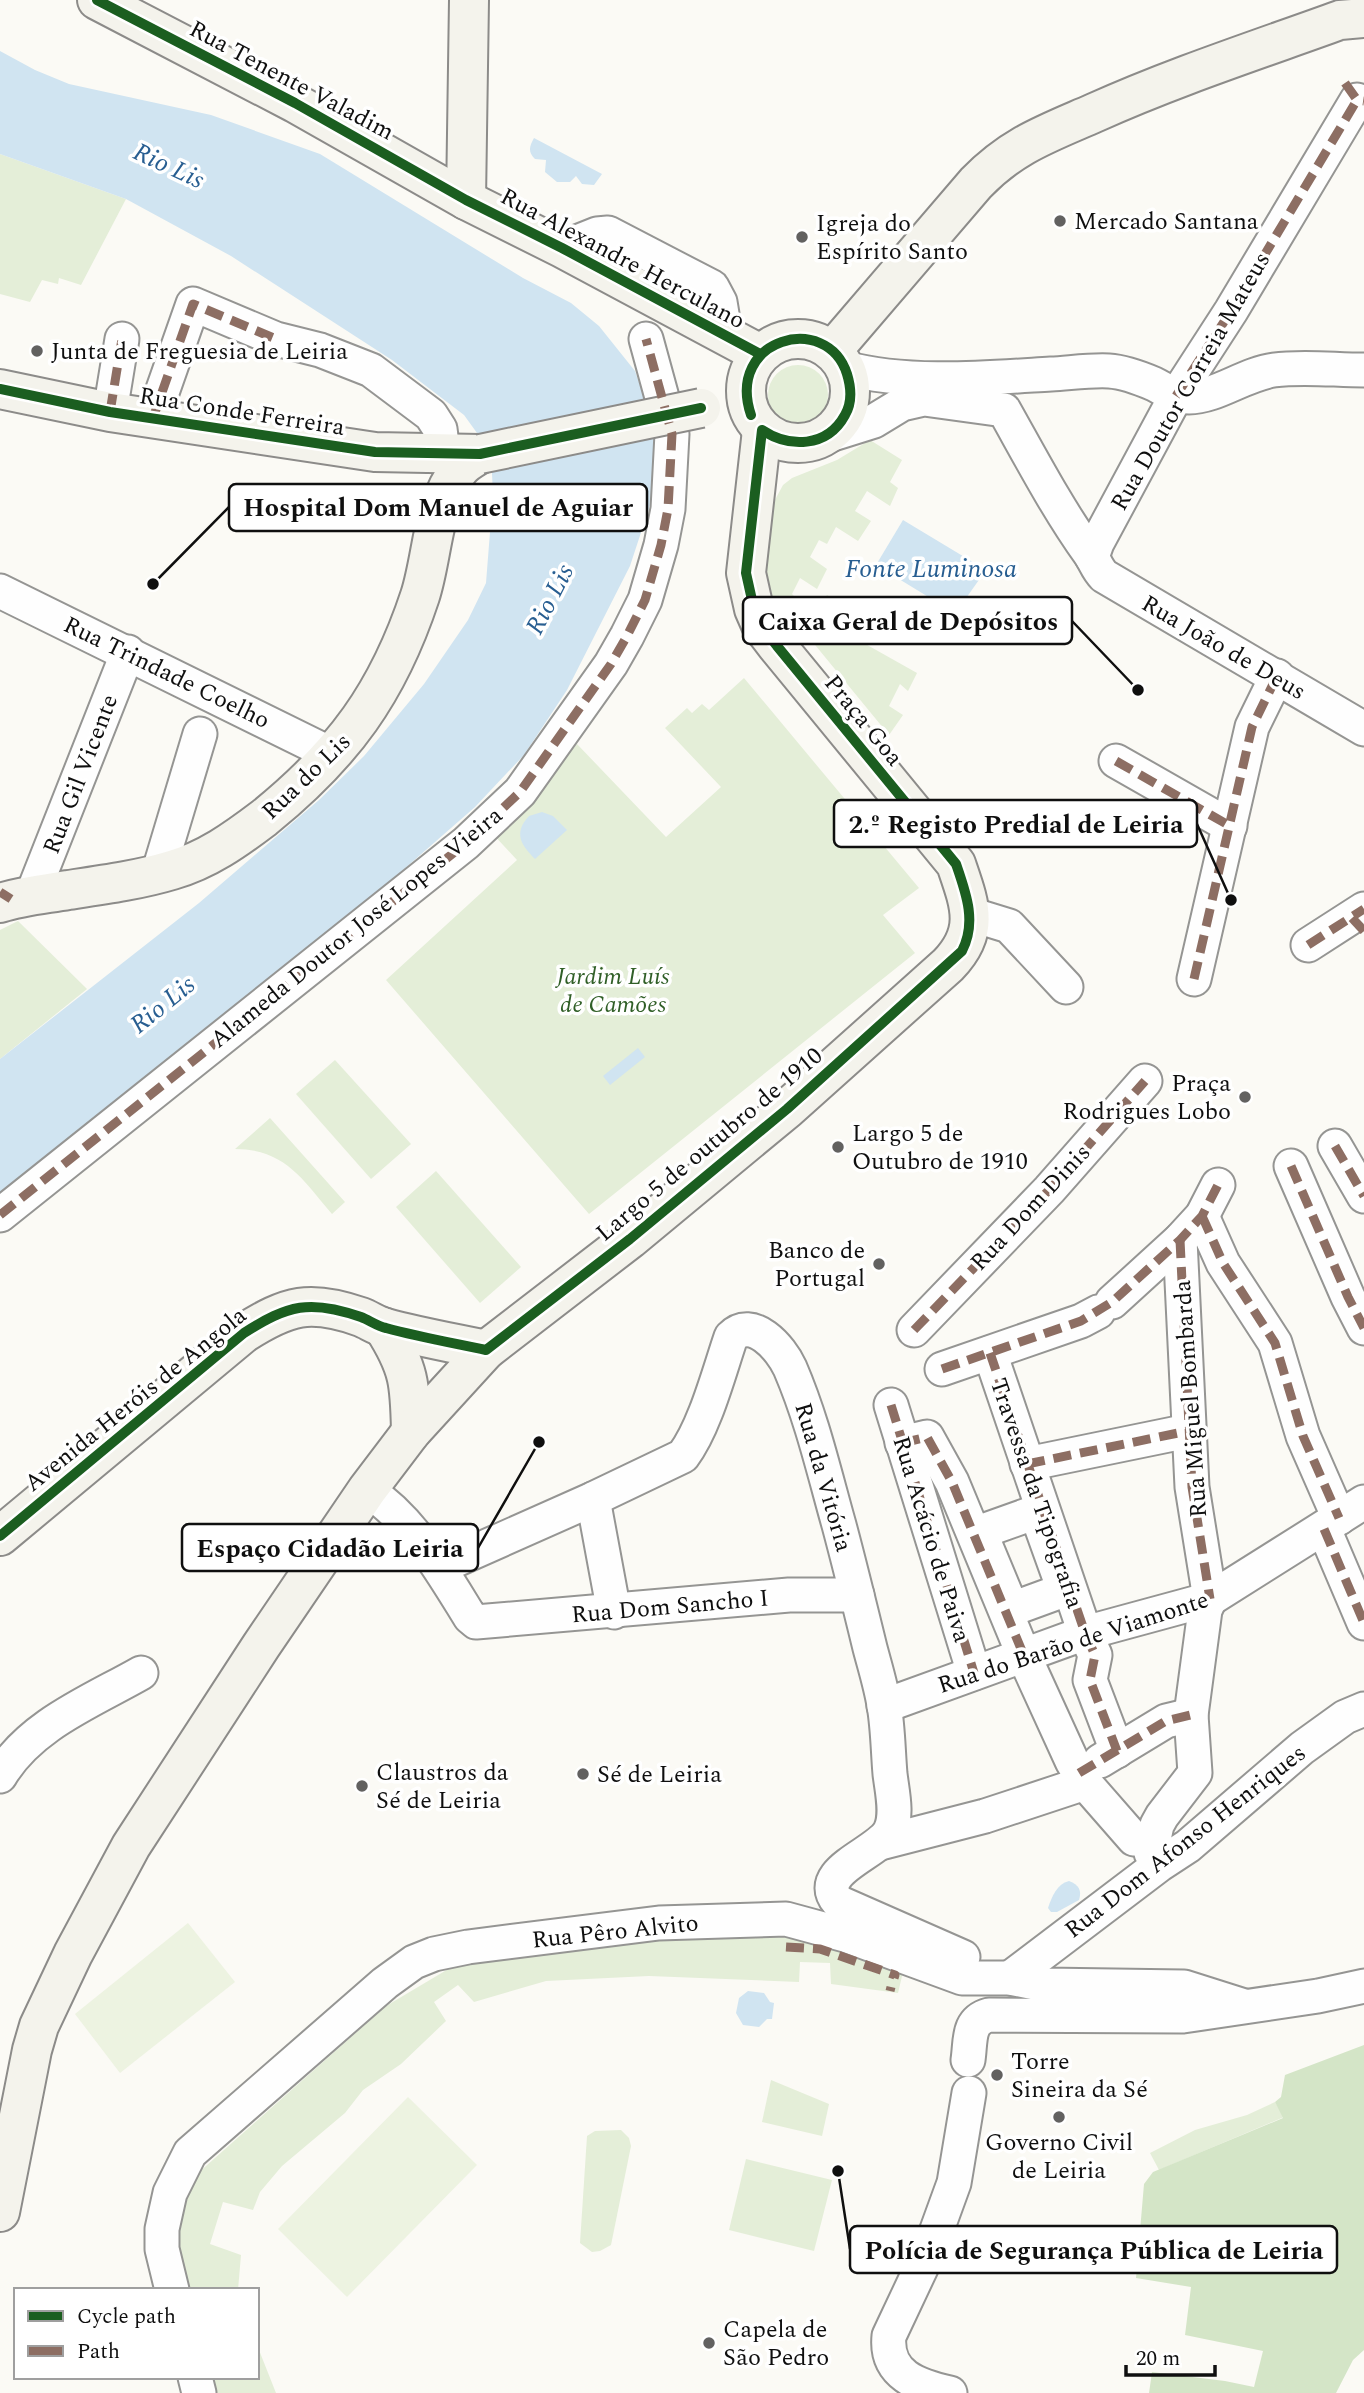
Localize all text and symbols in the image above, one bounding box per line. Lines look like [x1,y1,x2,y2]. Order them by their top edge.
street label: Rua Tenente Valadim [182,12,401,150]
water label: Rio Lis [126,132,211,200]
street label: Rua Alexandre Herculano [494,179,751,339]
place label: Mercado Santana [1074,204,1259,240]
place label: Igreja do Espírito Santo [816,206,968,270]
marker: Mercado Santana [1052,213,1068,229]
marker: Igreja do Espírito Santo [794,229,810,245]
street label: Rua Doutor Correia Mateus [1102,245,1280,518]
place label: Junta de Freguesia de Leiria [51,334,348,370]
marker: Junta de Freguesia de Leiria [29,343,45,359]
street label: Rua Conde Ferreira [136,378,348,446]
callout: Hospital Dom Manuel de Aguiar [229,484,647,531]
text: Hospital Dom Manuel de Aguiar [243,488,634,528]
water label: Fonte Luminosa [845,549,1017,589]
water label: Rio Lis [515,557,585,642]
street label: Rua João de Deus [1134,586,1313,710]
callout: Caixa Geral de Depósitos [743,597,1072,644]
text: Caixa Geral de Depósitos [758,602,1058,642]
street label: Rua Trindade Coelho [57,607,276,739]
street label: Praça Goa [815,667,912,775]
street label: Rua Gil Vicente [34,689,128,859]
street label: Rua do Lis [254,725,360,829]
street label: Alameda Doutor José Lopes Vieira [202,798,511,1057]
callout: 2.º Registo Predial de Leiria [834,800,1197,847]
text: 2.º Registo Predial de Leiria [848,805,1184,845]
park label: Jardim Luís de Camões [555,959,670,1023]
water label: Rio Lis [121,966,204,1044]
street label: Largo 5 de outubro de 1910 [588,1039,831,1251]
place label: Praça Rodrigues Lobo [1063,1066,1231,1130]
marker: Praça Rodrigues Lobo [1237,1089,1253,1105]
place label: Largo 5 de Outubro de 1910 [852,1116,1028,1180]
street label: Rua Dom Dinis [962,1136,1100,1280]
marker: Largo 5 de Outubro de 1910 [830,1139,846,1155]
place label: Banco de Portugal [768,1233,865,1297]
marker: Banco de Portugal [871,1256,887,1272]
street label: Rua Miguel Bombarda [1165,1279,1217,1519]
street label: Avenida Heróis de Angola [16,1298,255,1501]
street label: Travessa da Tipografia [980,1373,1092,1614]
street label: Rua da Vitória [785,1398,862,1556]
street label: Rua Acácio de Paiva [883,1432,980,1647]
callout: Espaço Cidadão Leiria [182,1524,478,1571]
text: Espaço Cidadão Leiria [196,1529,464,1569]
street label: Rua Dom Sancho I [570,1580,770,1634]
street label: Rua do Barão de Viamonte [933,1582,1214,1704]
street label: Rua Dom Afonso Henriques [1057,1736,1314,1948]
place label: Claustros da Sé de Leiria [376,1755,509,1819]
place label: Sé de Leiria [597,1757,722,1793]
marker: Sé de Leiria [575,1766,591,1782]
marker: Claustros da Sé de Leiria [354,1778,370,1794]
street label: Rua Pêro Alvito [530,1905,700,1959]
place label: Torre Sineira da Sé [1011,2044,1148,2108]
marker: Torre Sineira da Sé [989,2067,1005,2083]
marker: Governo Civil de Leiria [1051,2109,1067,2125]
place label: Governo Civil de Leiria [985,2125,1133,2189]
callout: Polícia de Segurança Pública de Leiria [850,2226,1337,2273]
text: Polícia de Segurança Pública de Leiria [864,2231,1324,2271]
legend [14,2288,259,2379]
text: Cycle path [77,2301,176,2333]
place label: Capela de São Pedro [723,2312,829,2376]
scale bar [1126,2334,1215,2378]
marker: Capela de São Pedro [701,2335,717,2351]
text: Path [77,2336,120,2368]
text: 20 m [1136,2343,1180,2375]

